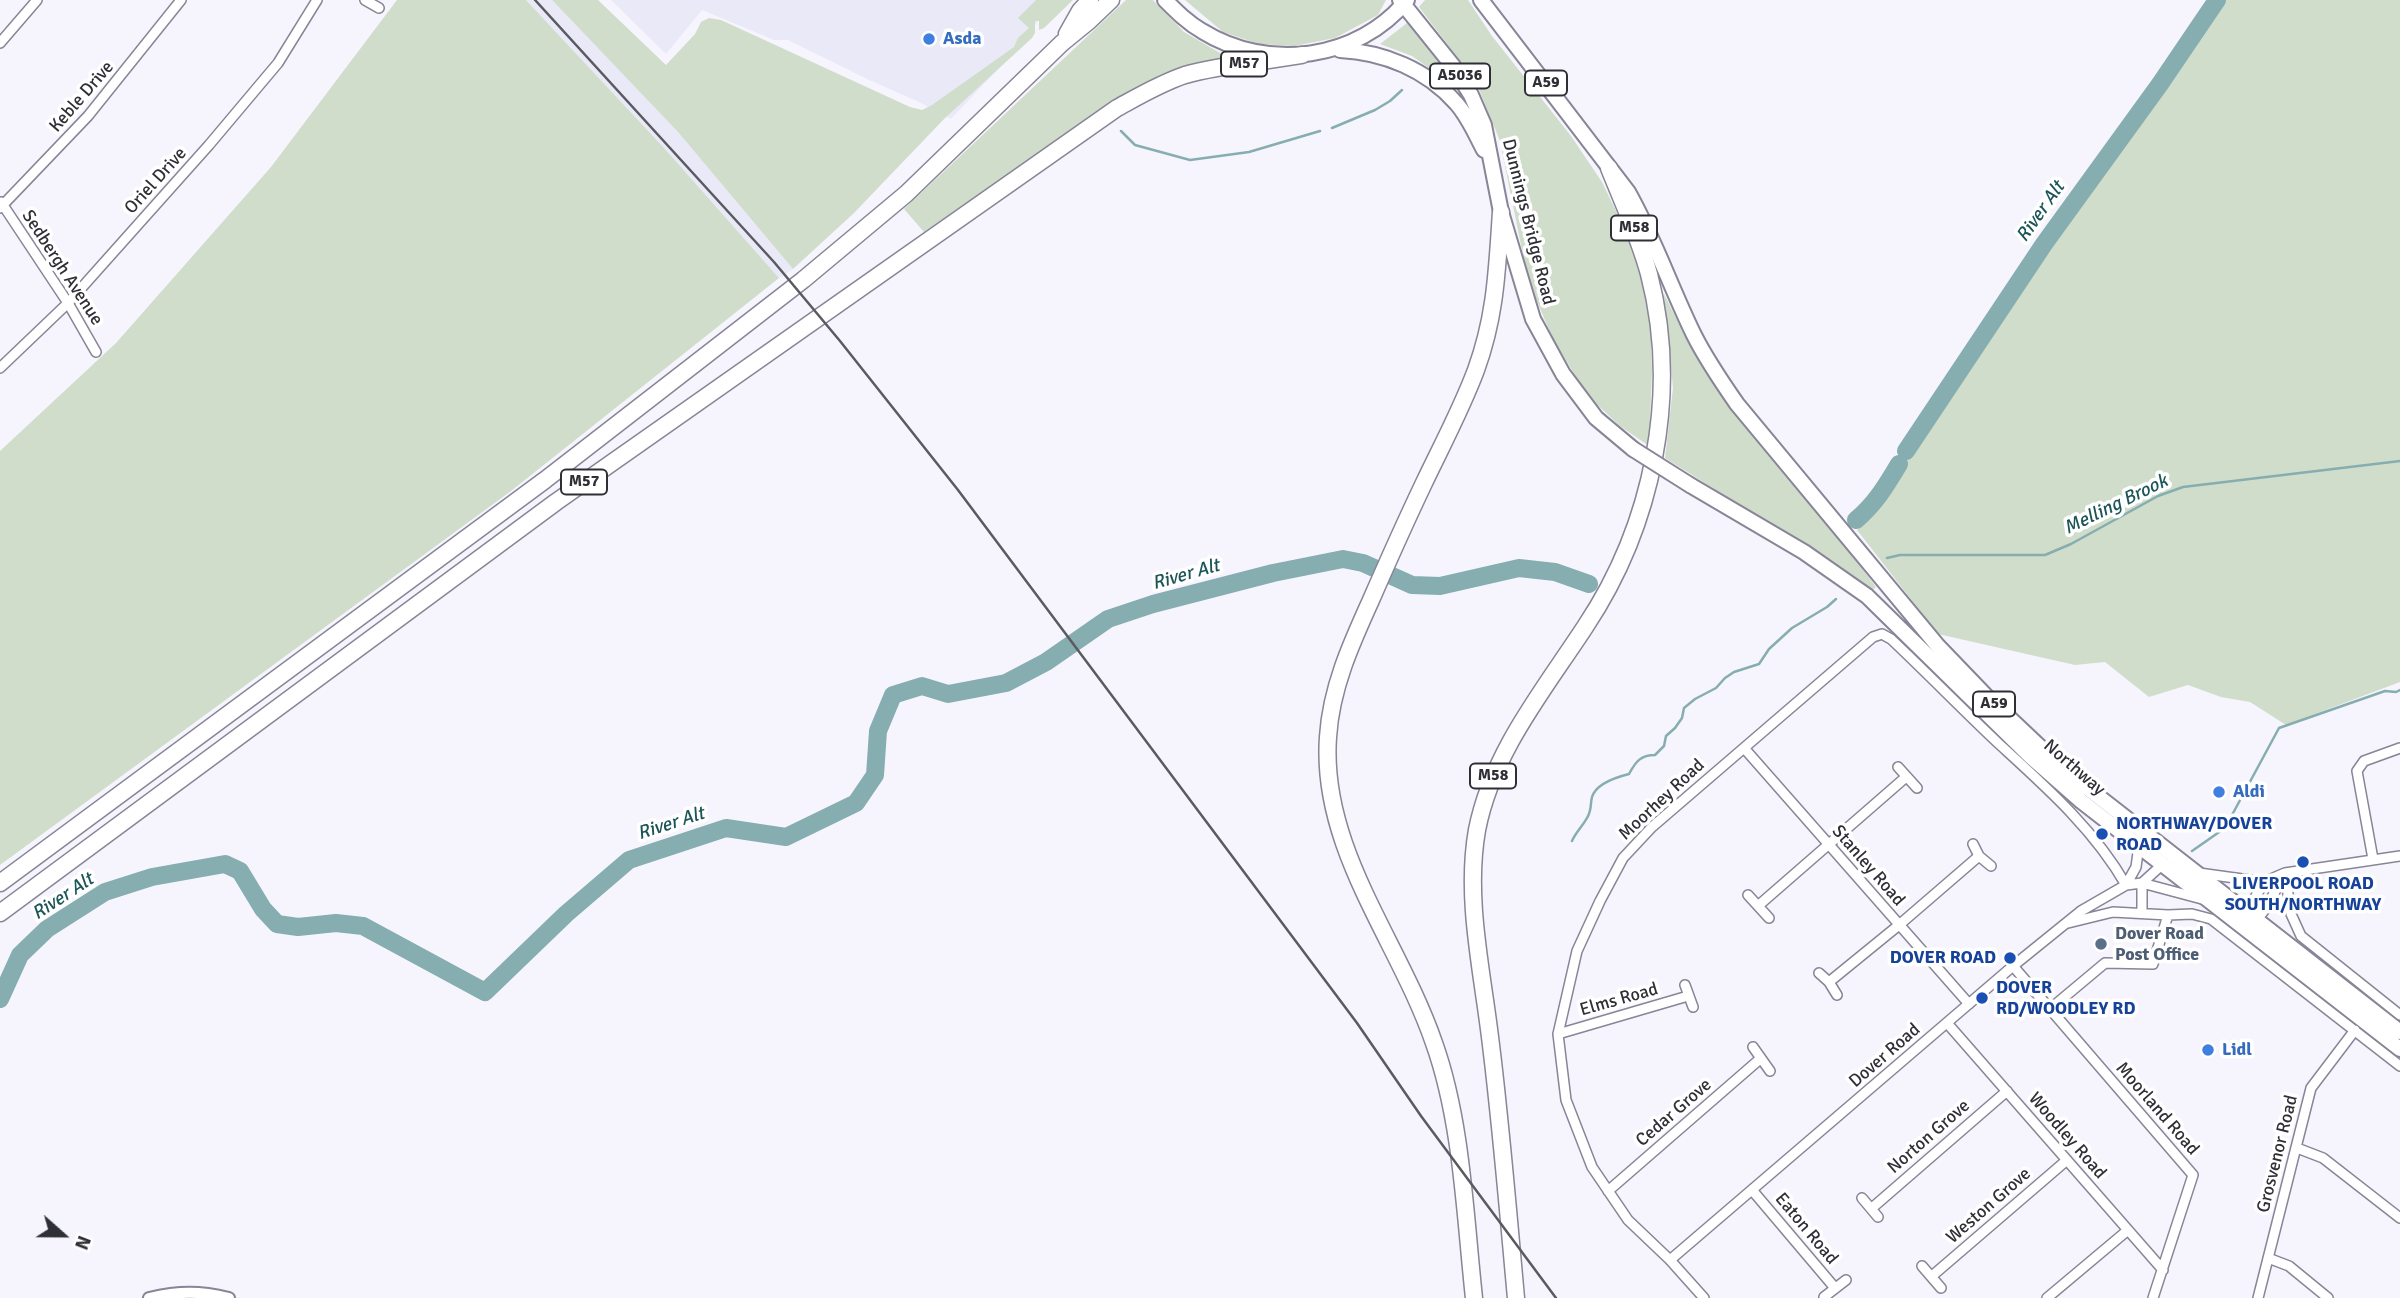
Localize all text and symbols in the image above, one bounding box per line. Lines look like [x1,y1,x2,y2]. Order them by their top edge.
place label: Asda [943,28,981,50]
marker: Asda [921,31,937,47]
road number: M57 [1221,52,1267,76]
street label: Keble Drive [45,57,119,137]
road number: A5036 [1430,64,1490,88]
road number: A59 [1525,71,1567,96]
street label: Dunnings Bridge Road [1497,137,1559,307]
street label: Oriel Drive [120,143,192,219]
water label: River Alt [2012,177,2070,247]
street label: Sedbergh Avenue [17,206,107,330]
road number: M58 [1611,216,1657,240]
road number: M57 [561,470,607,495]
water label: Melling Brook [2060,470,2172,540]
water label: River Alt [1150,555,1222,595]
road number: A59 [1973,692,2015,716]
street label: Northway [2039,735,2109,801]
street label: Moorhey Road [1615,755,1709,845]
road number: M58 [1470,764,1516,789]
place label: Aldi [2233,781,2265,803]
marker: Aldi [2211,784,2227,800]
water label: River Alt [635,803,707,845]
place label: NORTHWAY/DOVER ROAD [2116,813,2272,856]
street label: Stanley Road [1827,821,1909,911]
marker: NORTHWAY/DOVER ROAD [2094,826,2110,842]
marker: LIVERPOOL ROAD SOUTH/NORTHWAY [2295,854,2311,870]
water label: River Alt [28,869,98,925]
place label: LIVERPOOL ROAD SOUTH/NORTHWAY [2225,873,2381,916]
place label: Dover Road Post Office [2115,923,2204,965]
marker: Dover Road Post Office [2093,936,2109,952]
place label: DOVER ROAD [1890,947,1996,969]
marker: DOVER ROAD [2002,950,2018,966]
place label: DOVER RD/WOODLEY RD [1996,977,2135,1020]
street label: Elms Road [1577,979,1661,1021]
marker: DOVER RD/WOODLEY RD [1974,990,1990,1006]
street label: Dover Road [1845,1019,1925,1093]
place label: Lidl [2222,1039,2252,1061]
marker: Lidl [2200,1042,2216,1058]
street label: Moorland Road [2111,1058,2203,1160]
street label: Cedar Grove [1632,1074,1716,1152]
street label: Woodley Road [2024,1088,2110,1184]
street label: Grosvenor Road [2253,1093,2303,1215]
street label: Norton Grove [1883,1095,1975,1179]
street label: Weston Grove [1942,1163,2036,1249]
street label: Eaton Road [1770,1189,1842,1269]
north arrow [28,1200,98,1270]
text: N [69,1232,96,1253]

